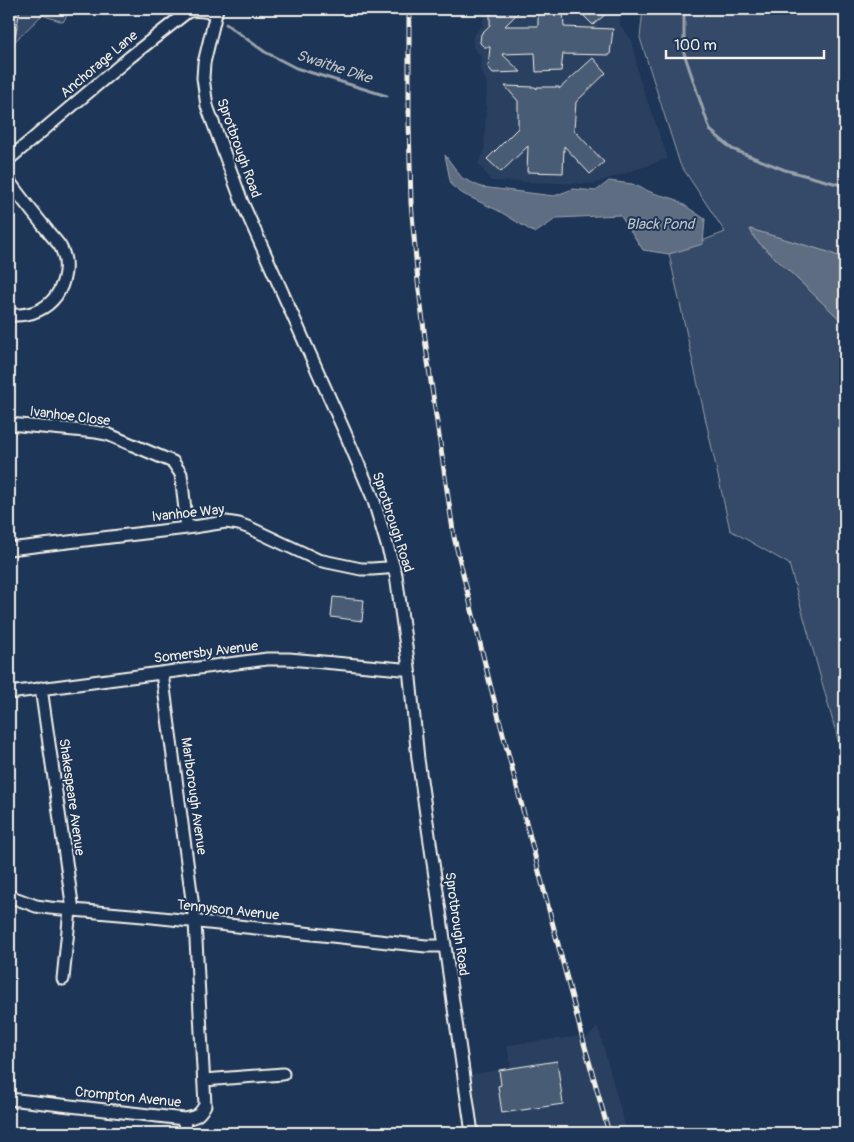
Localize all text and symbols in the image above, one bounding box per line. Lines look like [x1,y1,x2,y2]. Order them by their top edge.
street label: Anchorage Lane [57,27,141,101]
scale bar [666,28,824,60]
text: 100 m [674,36,717,55]
water label: Swaithe Dike [294,46,376,89]
street label: Sprotbrough Road [213,96,265,200]
water label: Black Pond [626,215,696,234]
street label: Ivanhoe Close [29,403,111,429]
street label: Sprotbrough Road [369,470,417,574]
street label: Ivanhoe Way [151,501,225,525]
street label: Somersby Avenue [153,637,259,667]
street label: Marlborough Avenue [177,736,211,856]
street label: Shakespeare Avenue [55,737,89,857]
street label: Sprotbrough Road [441,871,473,977]
street label: Tennyson Avenue [176,896,280,924]
street label: Crompton Avenue [74,1083,182,1111]

